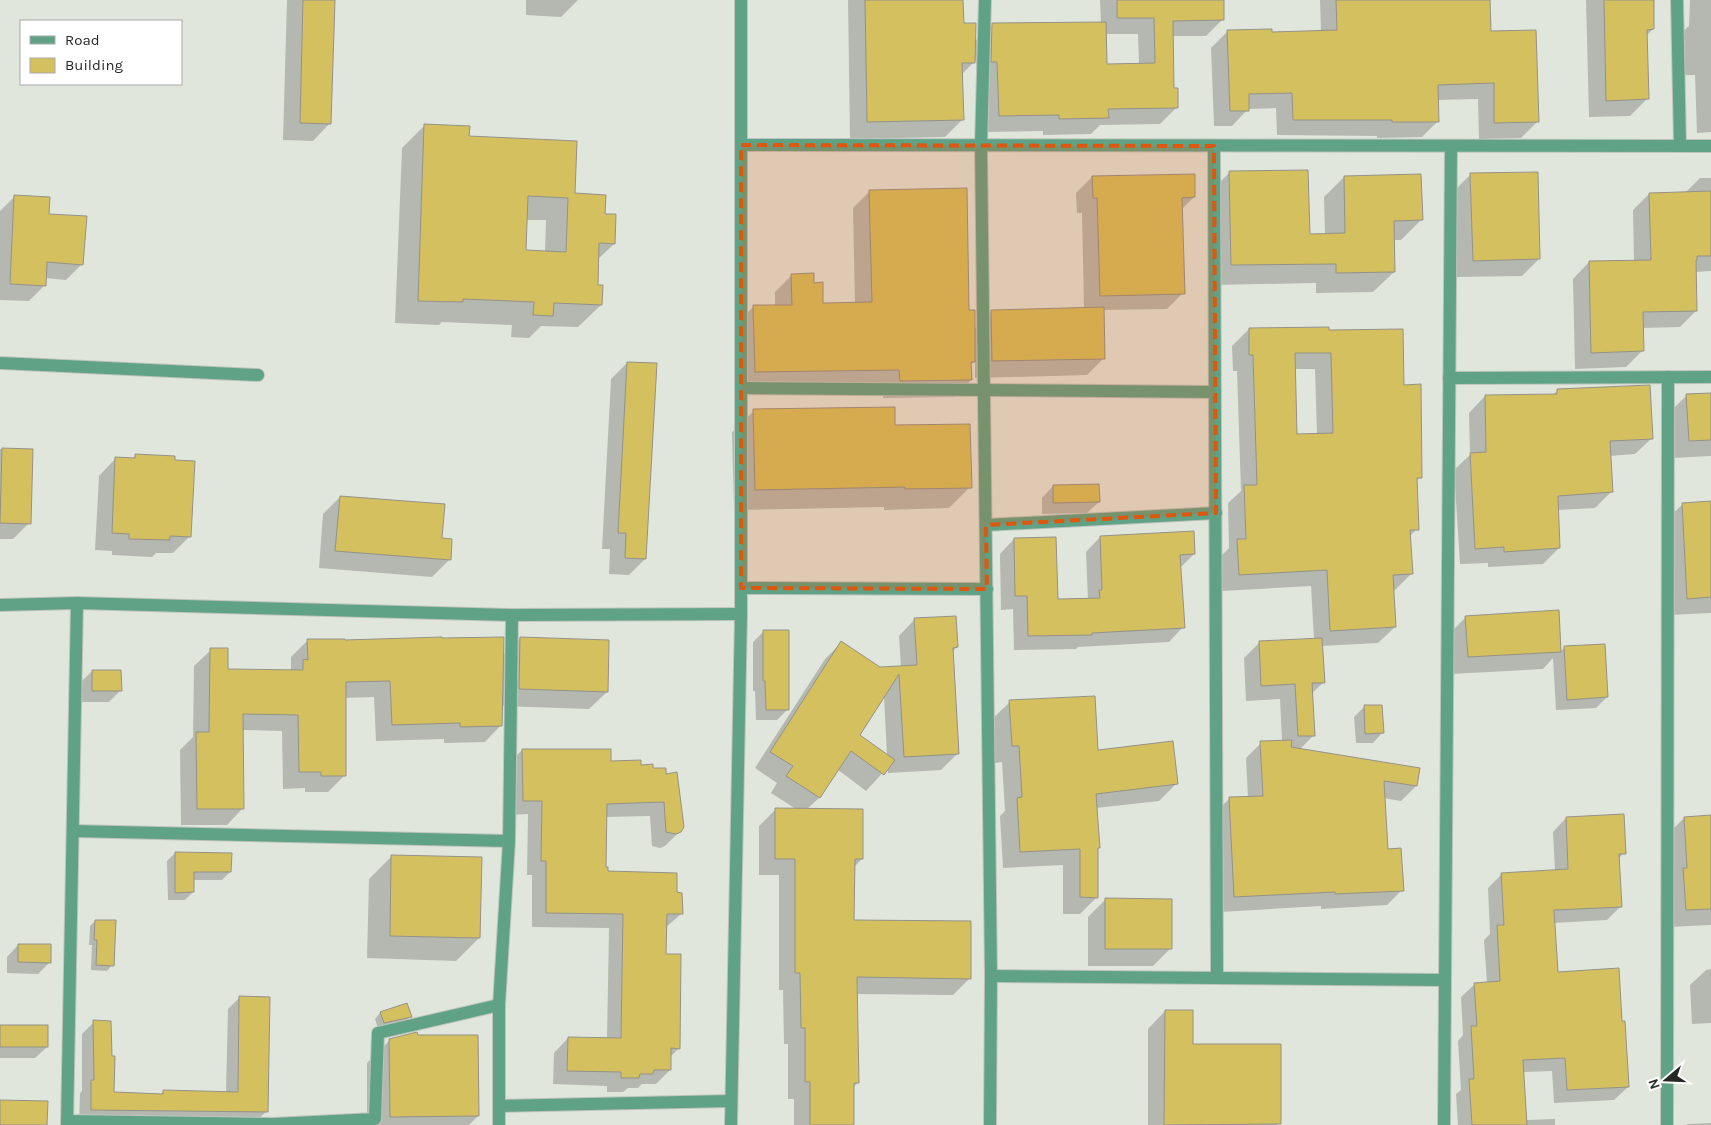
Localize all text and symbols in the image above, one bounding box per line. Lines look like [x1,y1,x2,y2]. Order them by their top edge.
legend [20,20,182,85]
text: Road [65,31,100,49]
text: Building [65,56,123,74]
north arrow [1641,1055,1691,1105]
text: N [1645,1077,1664,1092]

